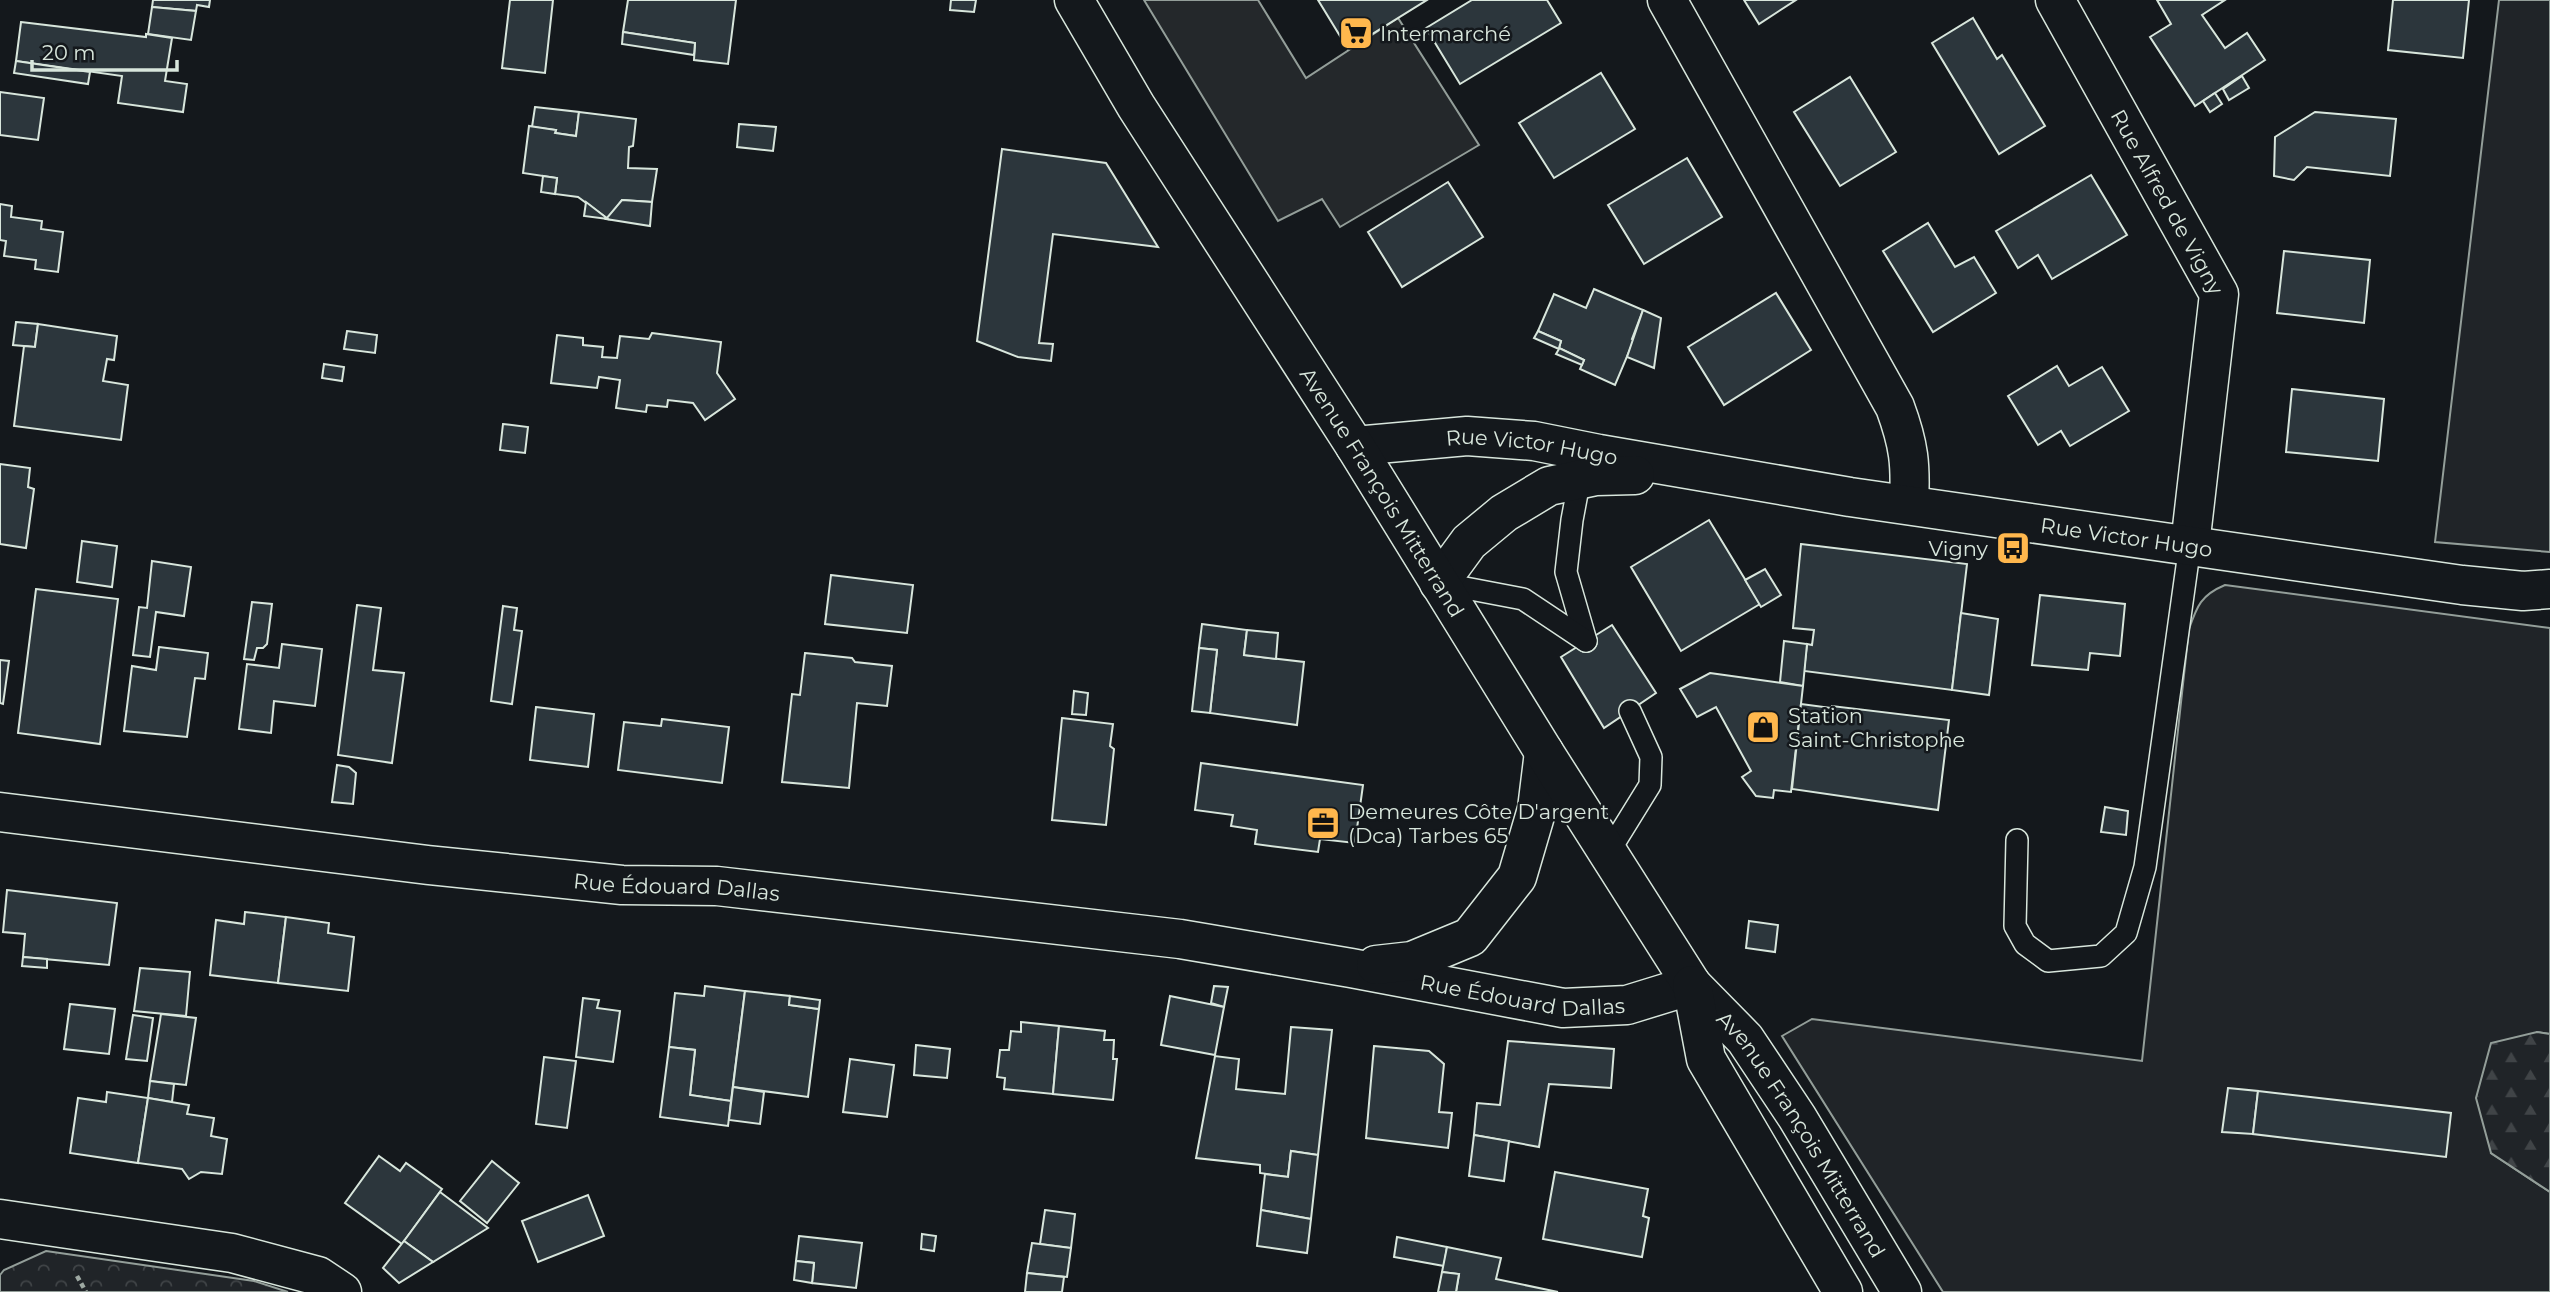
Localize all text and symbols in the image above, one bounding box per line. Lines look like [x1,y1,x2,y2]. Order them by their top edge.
supermarket icon: Intermarché [1337,14,1375,52]
place label: Intermarché [1380,21,1511,46]
scale bar [32,28,177,72]
text: 20 m [42,40,96,65]
street label: Rue Alfred de Vigny [2106,105,2229,299]
street label: Avenue François Mitterrand [1295,363,1470,622]
street label: Rue Victor Hugo [1445,423,1620,469]
street label: Rue Victor Hugo [2039,512,2214,561]
bus stop icon: Vigny [1994,529,2032,567]
place label: Vigny [1929,536,1989,561]
place label: Station Saint-Christophe [1788,703,1965,752]
shop icon: Station Saint-Christophe [1744,708,1782,746]
place label: Demeures Côte D'argent (Dca) Tarbes 65 [1348,799,1609,848]
office icon: Demeures Côte D'argent (Dca) Tarbes 65 [1304,804,1342,842]
street label: Rue Édouard Dallas [572,868,781,906]
street label: Rue Édouard Dallas [1418,969,1625,1021]
street label: Avenue François Mitterrand [1712,1006,1891,1262]

